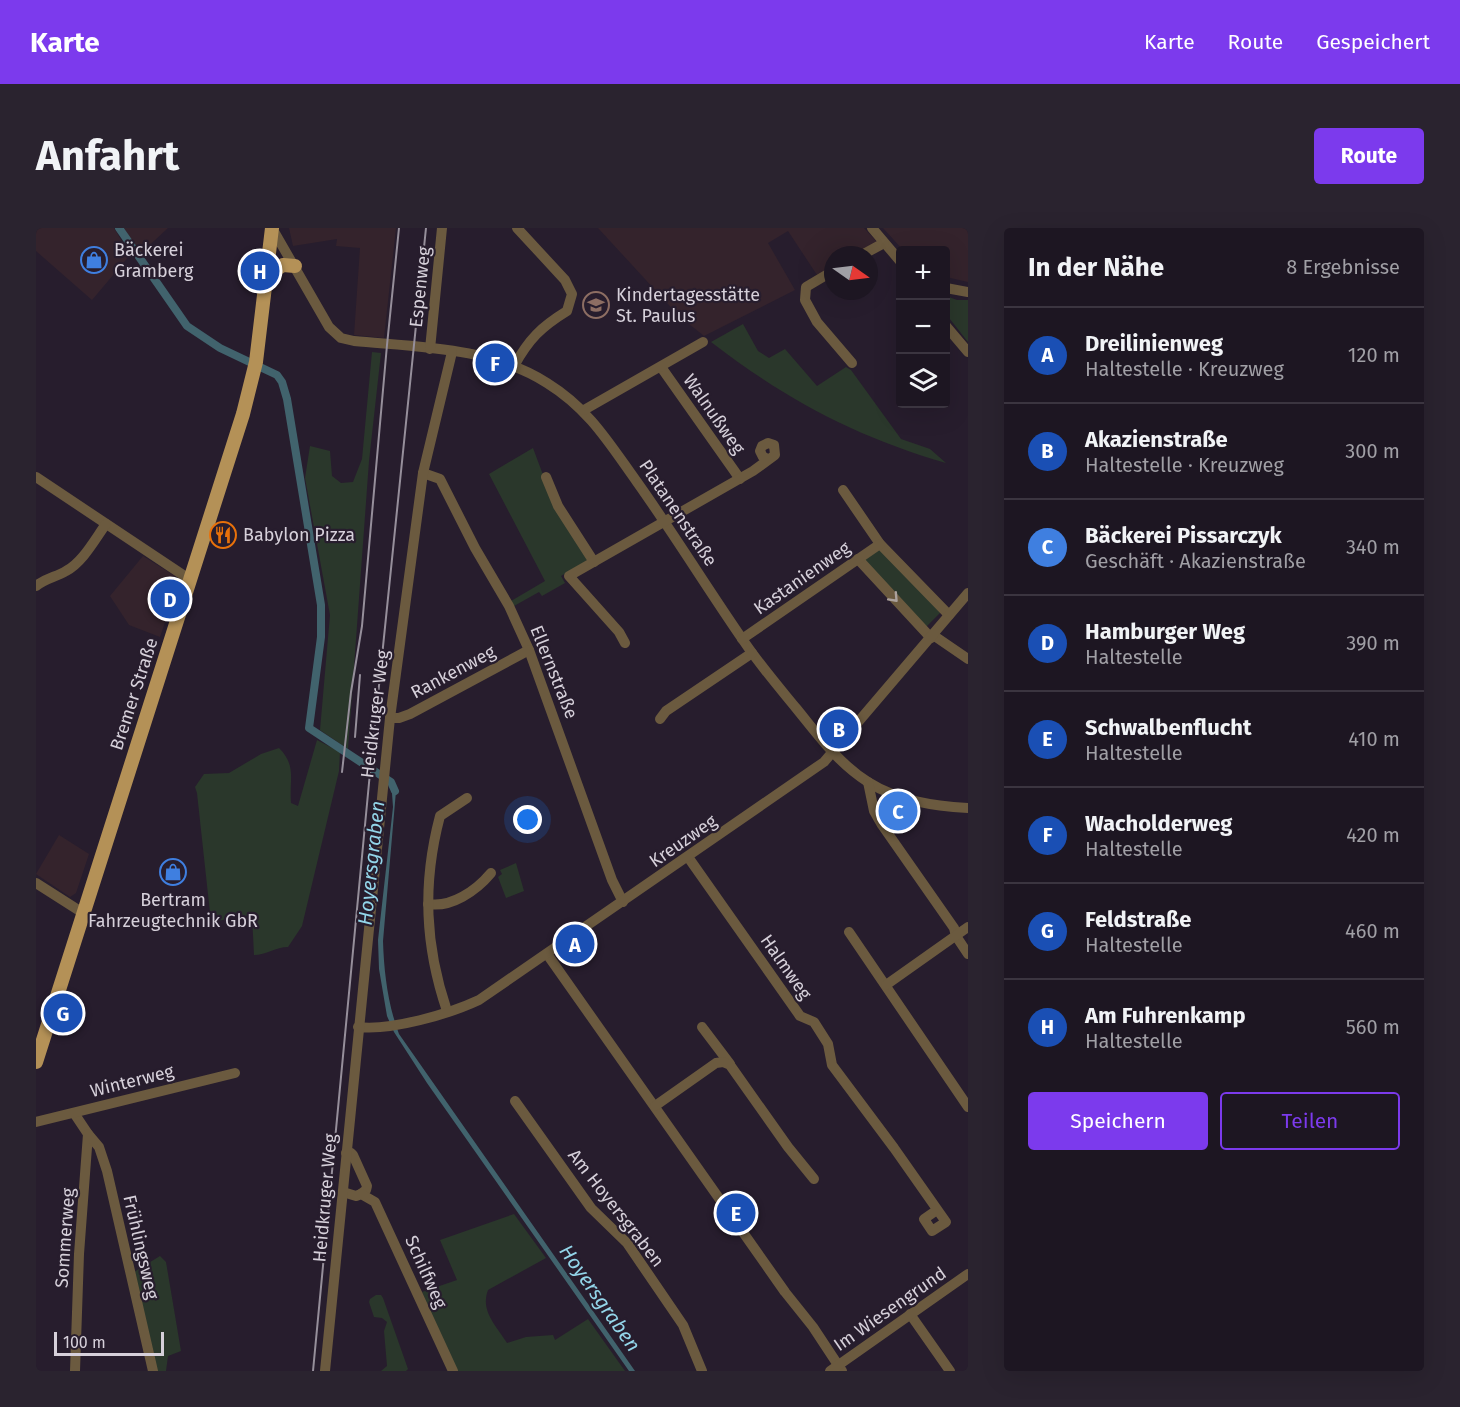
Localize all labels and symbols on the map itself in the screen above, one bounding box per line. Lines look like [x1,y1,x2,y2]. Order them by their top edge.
place label: Bäckerei Gramberg [114,239,194,282]
shop icon: Bäckerei Gramberg [79,245,109,275]
street label: Espenweg [405,245,435,328]
north arrow [824,246,878,300]
pin: H [240,248,280,294]
place label: Kindertagesstätte St. Paulus [616,284,760,327]
school or university icon: Kindertagesstätte St. Paulus [581,290,611,320]
pin: F [476,340,514,386]
street label: Walnußweg [678,370,750,459]
street label: Platanenstraße [634,456,722,570]
restaurant icon: Babylon Pizza [208,520,238,550]
place label: Babylon Pizza [243,524,355,546]
street label: Kastanienweg [750,536,855,619]
pin: D [150,576,190,622]
one-way arrow [887,592,898,602]
street label: Ellernstraße [525,622,583,722]
street label: Bremer Straße [105,635,163,753]
street label: Rankenweg [407,640,500,703]
street label: Heidkruger Weg [356,648,394,779]
pin: B [820,706,858,752]
pin: C [878,788,918,834]
water label: Hoyersgraben [353,800,389,926]
your location [513,805,542,834]
street label: Kreuzweg [645,809,721,872]
shop icon: Bertram Fahrzeugtechnik GbR [158,857,188,887]
place label: Bertram Fahrzeugtechnik GbR [88,889,258,932]
pin: A [556,922,594,966]
street label: Halmweg [756,930,817,1004]
pin: G [44,990,82,1036]
street label: Winterweg [88,1060,177,1102]
street label: Heidkruger Weg [308,1132,342,1263]
street label: Am Hoyersgraben [563,1145,669,1271]
street label: Sommerweg [51,1187,80,1289]
pin: E [716,1190,756,1236]
street label: Frühlingsweg [118,1193,164,1302]
street label: Schilfweg [400,1232,452,1312]
water label: Hoyersgraben [554,1240,646,1356]
street label: Im Wiesengrund [830,1262,950,1356]
scale bar [54,1329,164,1356]

